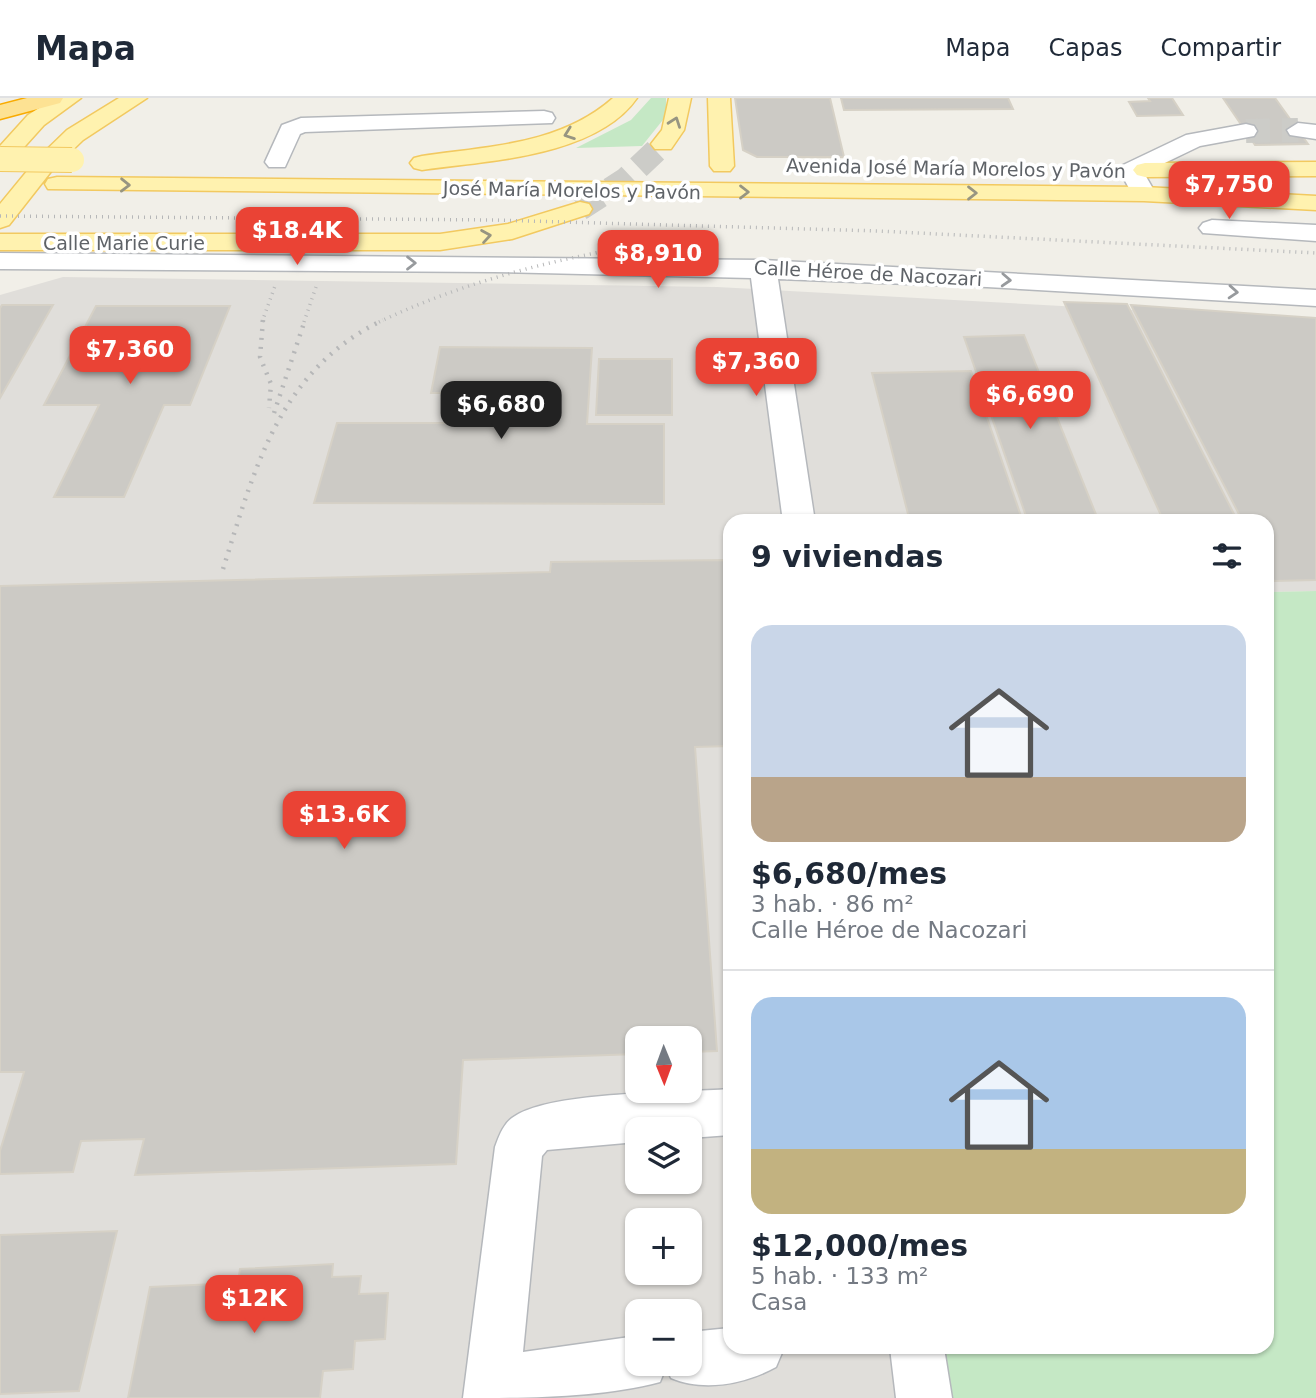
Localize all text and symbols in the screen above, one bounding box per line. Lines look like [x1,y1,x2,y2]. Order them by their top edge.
text: Mapa [35,29,136,68]
text: Mapa [945,34,1011,62]
text: Capas [1049,34,1122,62]
text: Compartir [1160,34,1281,62]
one-way arrow [666,117,680,129]
one-way arrow [564,126,576,140]
street label: Avenida José María Morelos y Pavón [786,154,1126,182]
pin: $7,750 [1172,162,1286,221]
text: $7,750 [1185,171,1273,197]
one-way arrow [120,177,131,193]
street label: José María Morelos y Pavón [442,177,701,203]
one-way arrow [740,184,750,200]
one-way arrow [967,185,978,201]
pin: $18.4K [240,208,354,267]
text: $18.4K [252,217,342,243]
one-way arrow [480,229,492,244]
pin: $8,910 [601,230,715,290]
street label: Calle Marie Curie [43,232,205,254]
text: $8,910 [614,240,702,266]
one-way arrow [406,255,417,271]
street label: Calle Héroe de Nacozari [753,256,983,290]
one-way arrow [1001,272,1012,287]
one-way arrow [1228,284,1239,299]
pin: $7,360 [73,327,187,386]
text: $7,360 [86,336,174,362]
pin: $7,360 [699,338,813,398]
text: $7,360 [712,348,800,374]
pin: $6,690 [973,372,1087,431]
text: $6,690 [986,381,1074,407]
pin: $6,680 [444,382,558,441]
text: $6,680 [457,391,545,417]
icon: filters [1208,537,1246,575]
text: 9 viviendas [751,539,943,574]
icon: home [936,670,1062,796]
pin: $13.6K [287,792,401,851]
text: $13.6K [299,801,389,827]
text: $6,680/mes [751,856,947,891]
text: 3 hab. · 86 m² [751,891,914,917]
text: Calle Héroe de Nacozari [751,917,1027,943]
north arrow [625,1026,702,1102]
map controls [625,1026,702,1376]
icon: home [936,1042,1062,1168]
button: layers [625,1117,702,1194]
button: + [625,1208,702,1285]
text: $12,000/mes [751,1228,968,1263]
text: 5 hab. · 133 m² [751,1263,928,1289]
pin: $12K [213,1276,295,1335]
text: $12K [221,1285,287,1311]
text: Casa [751,1289,807,1315]
button: − [625,1299,702,1376]

